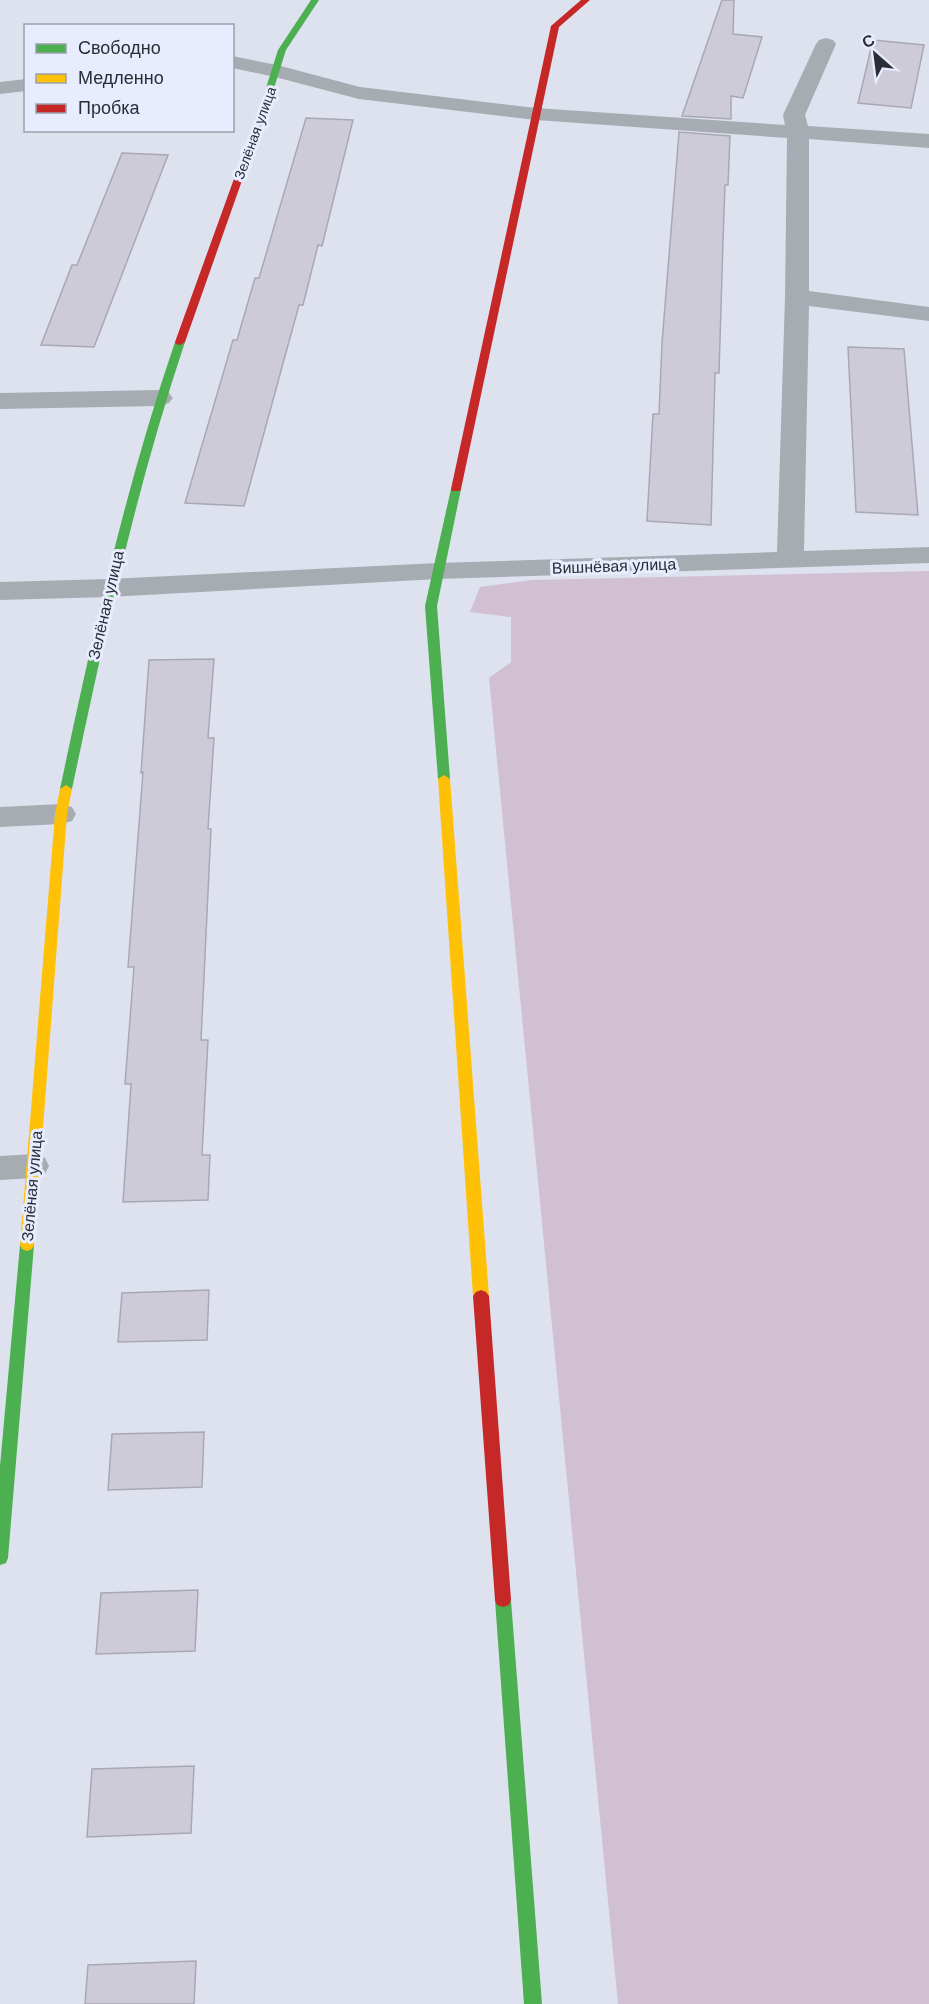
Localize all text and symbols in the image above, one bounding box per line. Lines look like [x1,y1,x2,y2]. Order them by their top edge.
legend [24,24,234,132]
north arrow [845,24,905,84]
text: С [859,31,878,51]
text: Свободно [78,38,161,58]
text: Медленно [78,68,164,88]
street label: Зелёная улица [231,84,279,181]
text: Пробка [78,98,141,118]
street label: Зелёная улица [85,549,127,661]
street label: Вишнёвая улица [551,555,677,577]
street label: Зелёная улица [19,1130,45,1242]

